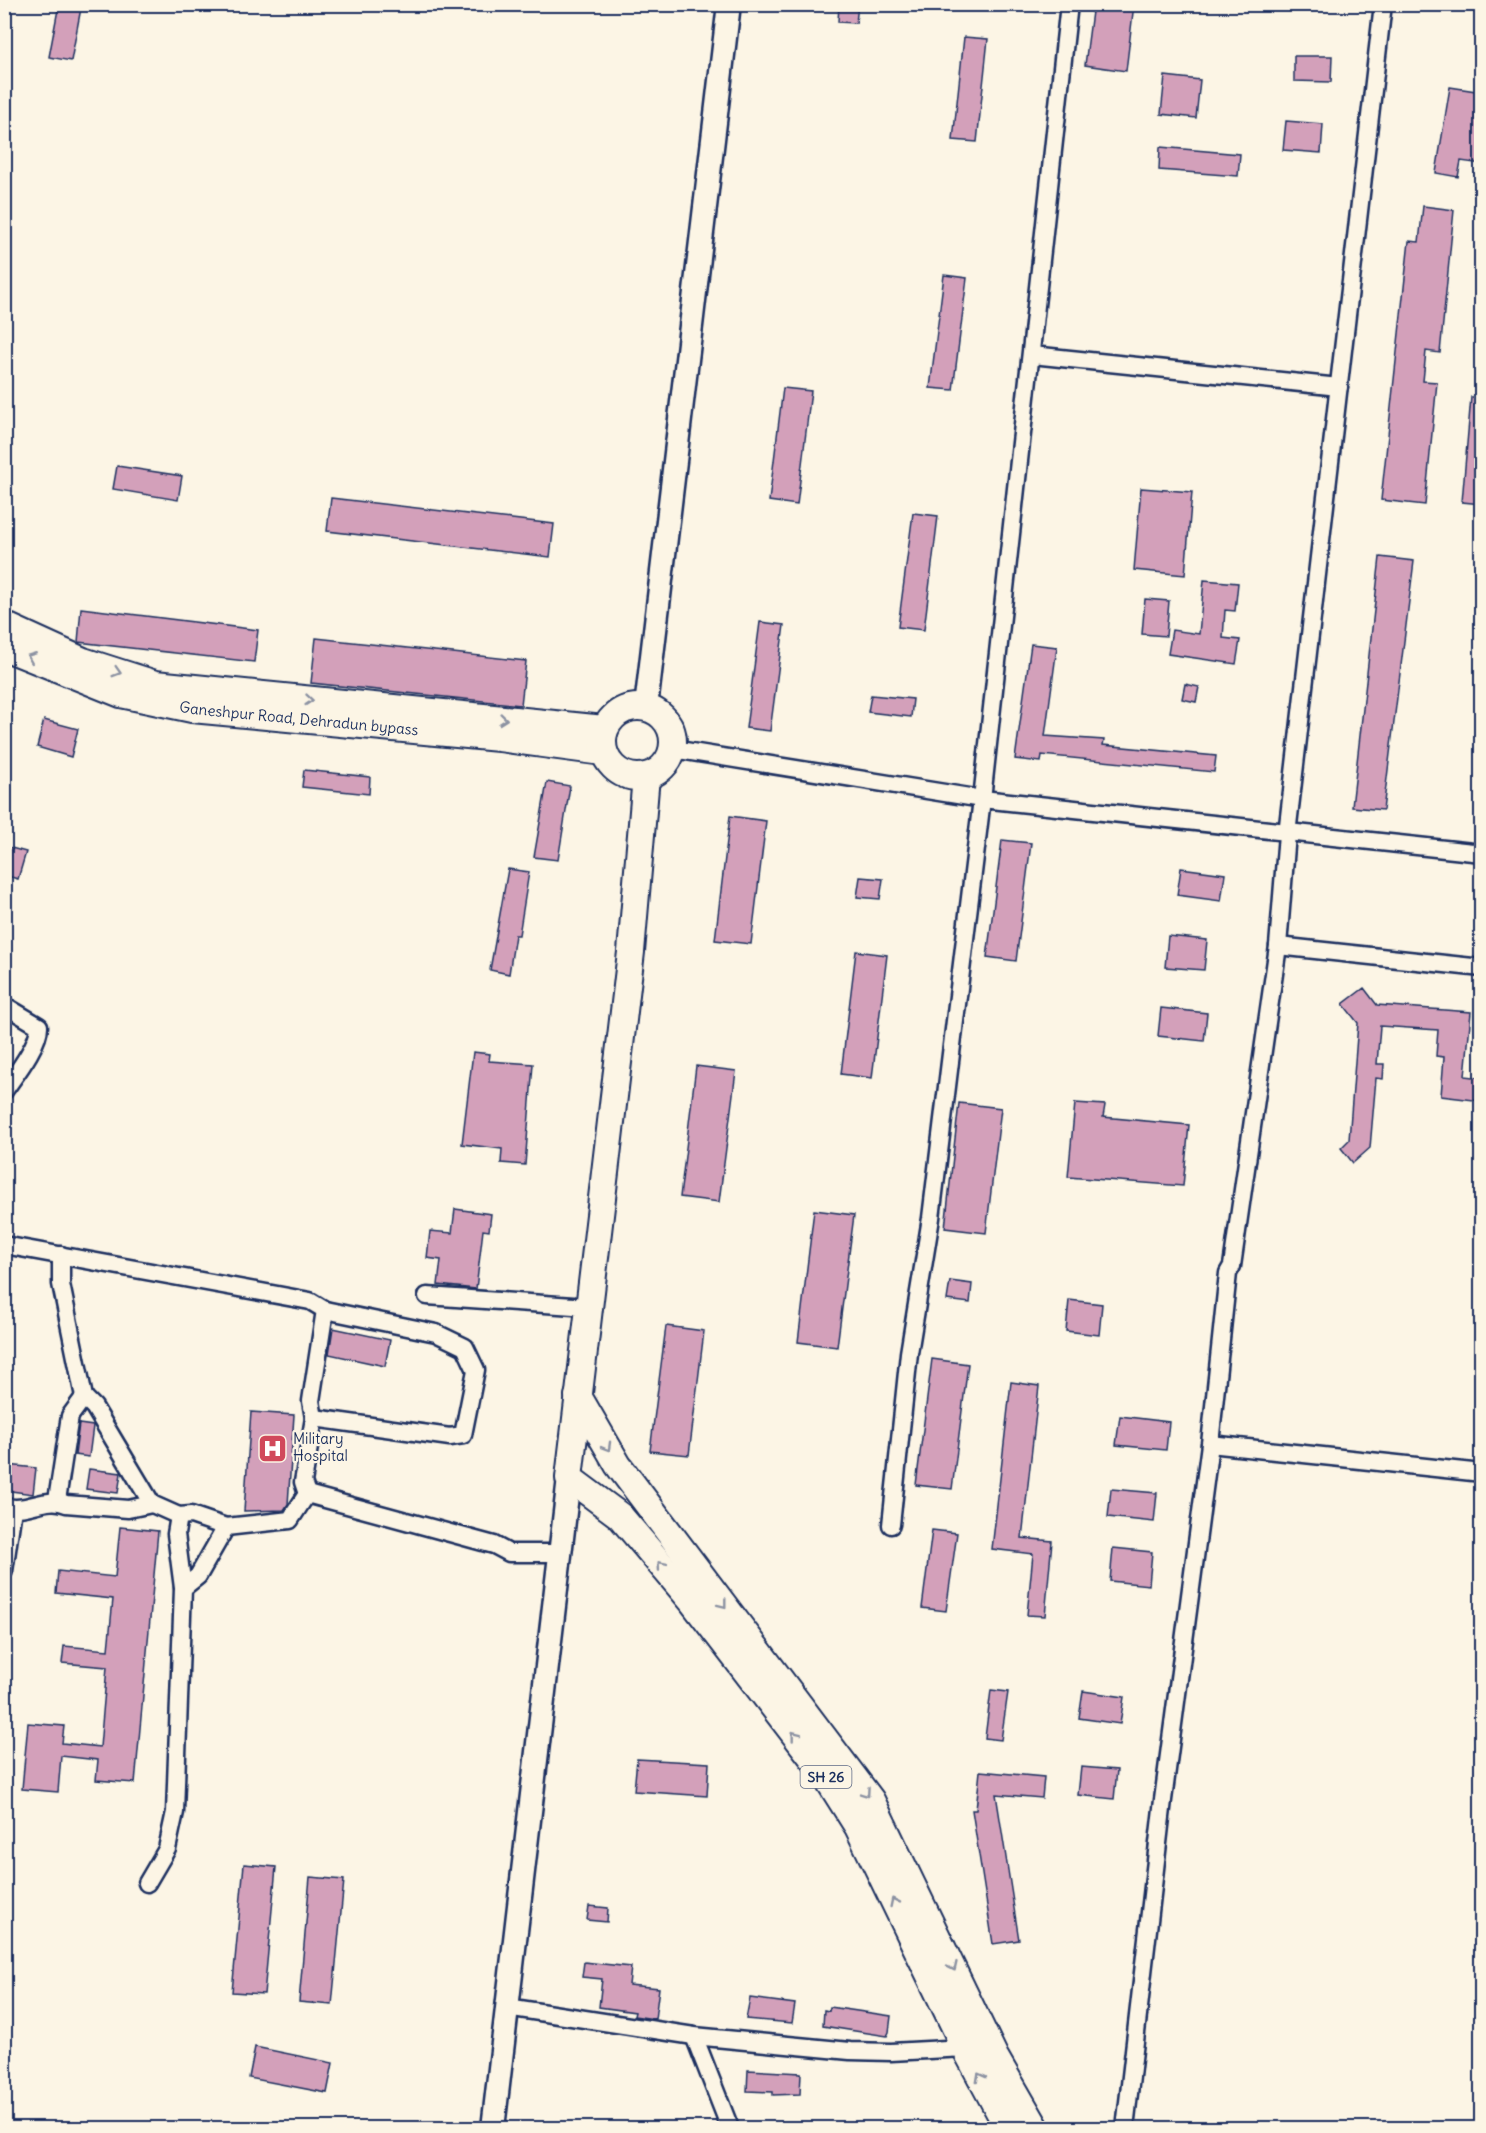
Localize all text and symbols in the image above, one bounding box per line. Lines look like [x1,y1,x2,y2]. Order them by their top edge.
one-way arrow [26,652,37,665]
one-way arrow [111,665,122,677]
one-way arrow [304,693,313,706]
street label: Ganeshpur Road, Dehradun bypass [178,697,419,739]
one-way arrow [498,712,508,725]
place label: Military Hospital [293,1429,348,1465]
hospital icon: Military Hospital [256,1432,288,1464]
one-way arrow [600,1441,612,1451]
one-way arrow [658,1561,669,1572]
one-way arrow [716,1597,727,1608]
one-way arrow [792,1731,803,1742]
road number: SH 26 [800,1766,852,1788]
one-way arrow [859,1786,870,1797]
one-way arrow [890,1897,902,1908]
one-way arrow [945,1961,957,1972]
one-way arrow [976,2073,987,2083]

